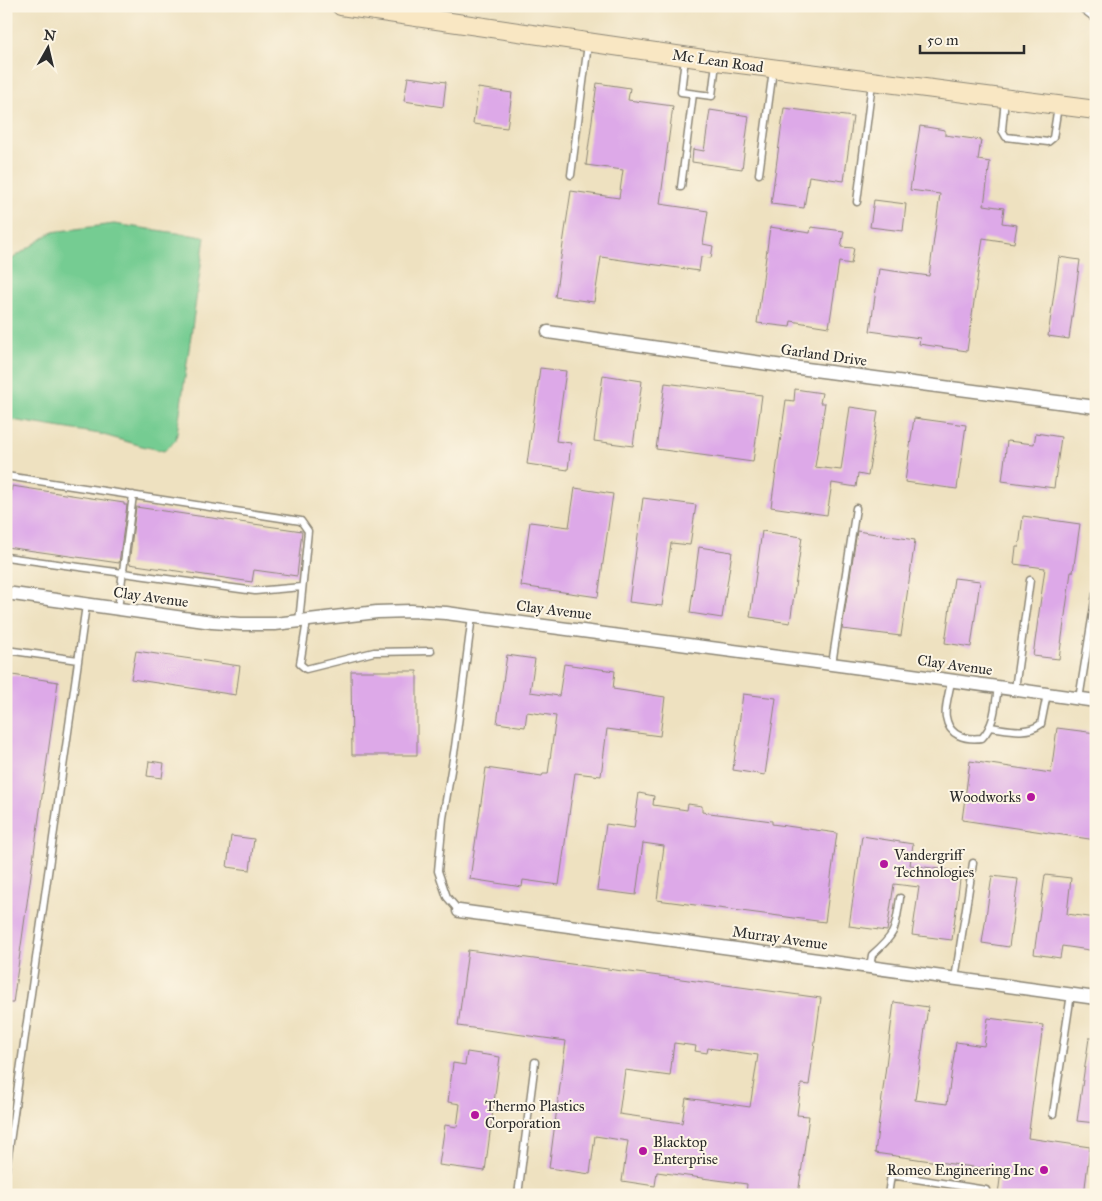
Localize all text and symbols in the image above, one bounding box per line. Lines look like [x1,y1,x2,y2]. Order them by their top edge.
north arrow [22,22,72,72]
scale bar [920,22,1023,54]
text: N [43,26,57,45]
text: 50 m [927,31,959,49]
street label: Mc Lean Road [671,46,765,76]
street label: Garland Drive [780,340,868,370]
street label: Clay Avenue [112,583,190,611]
street label: Clay Avenue [515,596,593,624]
street label: Clay Avenue [916,651,994,679]
place label: Woodworks [949,788,1021,806]
marker: Woodworks [1025,791,1037,803]
place label: Vandergriff Technologies [893,846,974,881]
marker: Vandergriff Technologies [878,858,890,870]
street label: Murray Avenue [731,922,829,954]
place label: Thermo Plastics Corporation [485,1097,585,1132]
marker: Thermo Plastics Corporation [469,1109,481,1121]
place label: Blacktop Enterprise [653,1133,718,1168]
marker: Blacktop Enterprise [637,1145,649,1157]
place label: Romeo Engineering Inc [887,1161,1034,1179]
marker: Romeo Engineering Inc [1038,1164,1050,1176]

